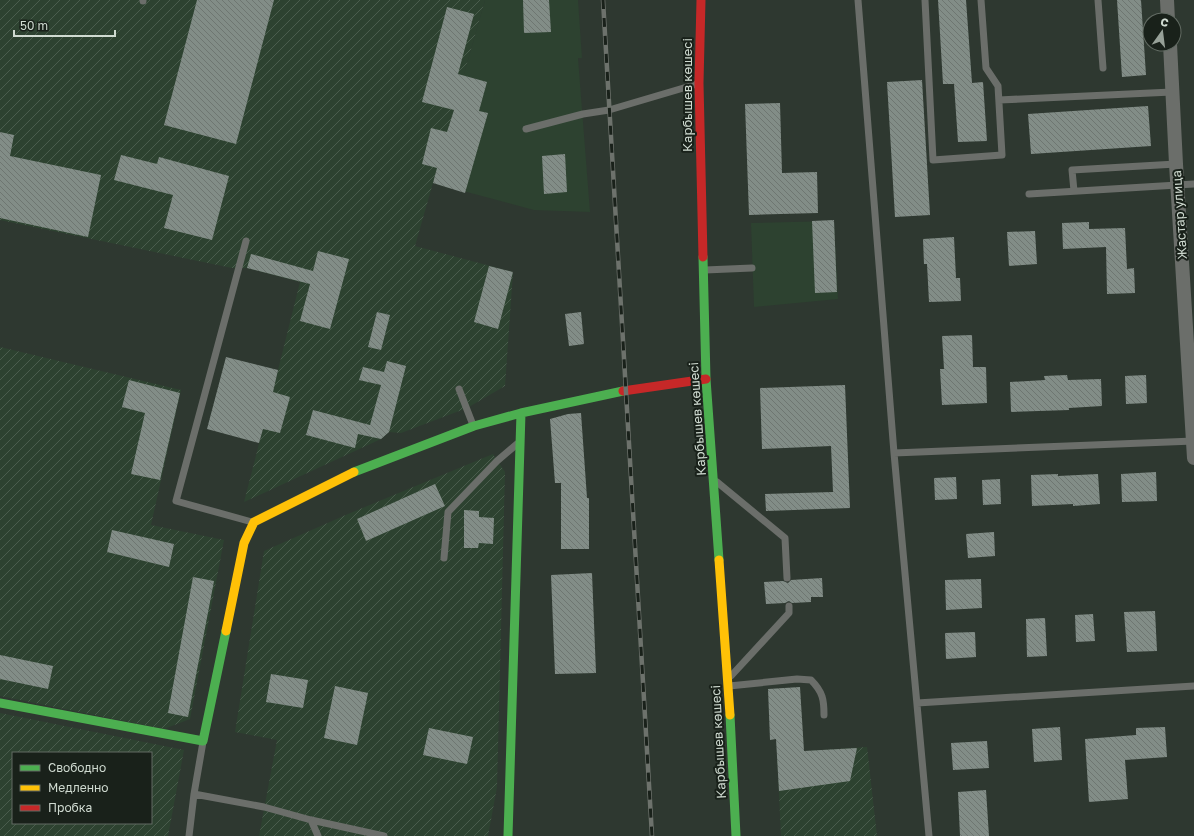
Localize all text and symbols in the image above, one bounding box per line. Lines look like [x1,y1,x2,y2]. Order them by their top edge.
scale bar [14,12,115,38]
north arrow [1142,12,1182,52]
text: С [1159,15,1170,29]
text: 50 m [20,18,48,33]
street label: Карбышев көшесі [679,38,695,152]
street label: Жастар улица [1168,170,1190,260]
street label: Карбышев көшесі [685,362,709,476]
street label: Карбышев көшесі [707,685,729,799]
legend [12,752,152,824]
text: Свободно [48,760,106,775]
text: Медленно [48,780,108,795]
text: Пробка [48,800,92,815]

